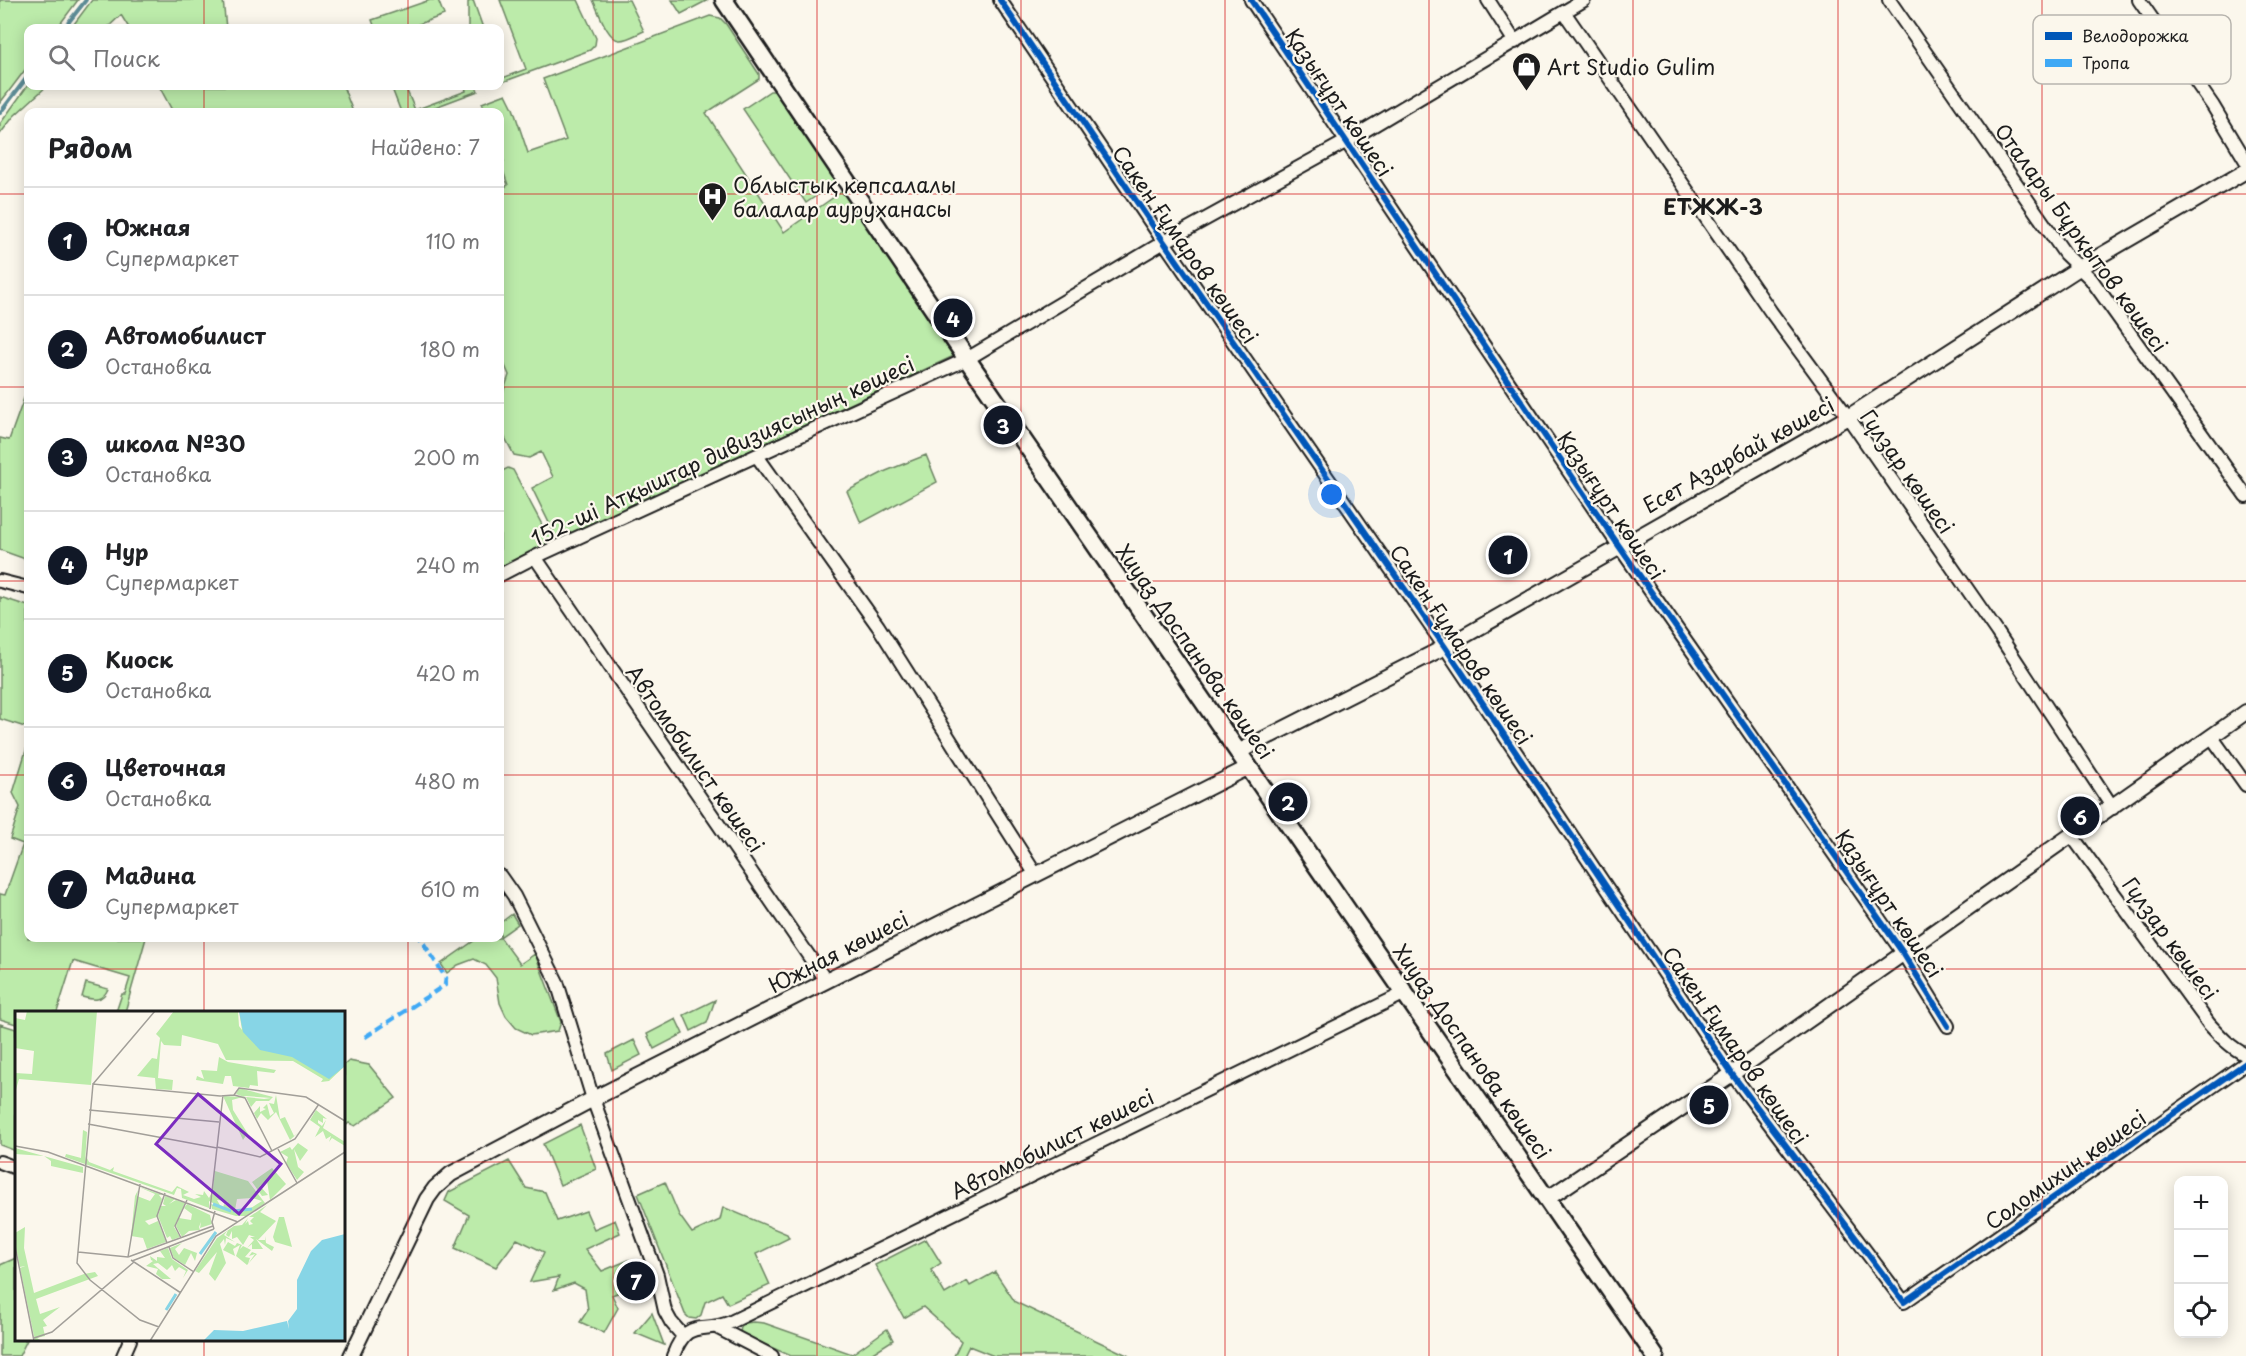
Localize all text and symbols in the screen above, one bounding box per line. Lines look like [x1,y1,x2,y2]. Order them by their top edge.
legend [2033,15,2231,84]
street label: Қазығұрт көшесі [1278,21,1402,183]
text: Велодорожка [2082,23,2189,47]
search box [24,24,504,90]
icon: search [45,41,78,74]
text: Поиск [93,41,160,74]
shop icon: Art Studio Gulim [1510,50,1542,92]
place label: Art Studio Gulim [1547,50,1715,82]
text: Тропа [2082,50,2130,74]
street label: Оталары Бұрқытов көшесі [1988,116,2176,358]
text: Рядом [48,128,133,167]
text: Найдено: 7 [371,132,480,162]
street label: Сакен Ғұмаров көшесі [1105,138,1267,350]
place label: Облыстық көпсалалы балалар ауруханасы [733,168,956,224]
hospital icon: Облыстық көпсалалы балалар ауруханасы [696,180,728,222]
district label: ЕТЖЖ-3 [1663,189,1763,222]
text: Южная [105,210,190,243]
text: 1 [63,226,72,256]
text: 110 m [426,226,480,256]
text: Супермаркет [105,243,238,273]
pin: 4 [934,296,972,340]
text: Автомобилист [105,318,266,351]
text: 2 [60,334,75,364]
text: 180 m [420,334,480,364]
street label: 152-ші Атқыштар дивизиясының көшесі [525,347,919,553]
text: Остановка [105,351,211,381]
street label: Есет Азарбай көшесі [1636,388,1840,520]
pin: 3 [984,402,1022,448]
street label: Гүлзар көшесі [1853,402,1963,540]
street label: Қазығұрт көшесі [1550,424,1674,586]
text: школа №30 [105,426,245,459]
text: 3 [61,442,74,472]
text: 200 m [413,442,480,472]
text: Остановка [105,459,211,489]
your location [1317,480,1346,509]
pin: 1 [1488,532,1528,578]
text: Нур [105,534,148,567]
street label: Хиуаз Доспанова көшесі [1109,537,1283,765]
street label: Сакен Ғұмаров көшесі [1383,537,1541,751]
text: 4 [61,550,74,580]
text: 240 m [415,550,480,580]
text: Супермаркет [105,567,238,597]
text: Киоск [105,642,173,675]
text: 5 [61,658,74,688]
text: 420 m [416,658,480,688]
street label: Автомобилист көшесі [619,658,773,858]
text: Остановка [105,675,211,705]
text: Цветочная [105,750,226,783]
text: 6 [60,766,75,796]
text: 480 m [415,766,480,796]
pin: 2 [1268,780,1308,824]
text: Остановка [105,783,211,813]
pin: 6 [2060,794,2100,838]
street label: Қазығұрт көшесі [1828,822,1952,984]
text: Мадина [105,858,196,891]
street label: Гүлзар көшесі [2115,870,2227,1006]
text: 7 [62,874,73,904]
text: 610 m [420,874,480,904]
text: Супермаркет [105,891,238,921]
street label: Южная көшесі [762,902,914,1000]
street label: Хиуаз Доспанова көшесі [1386,937,1560,1165]
street label: Сакен Ғұмаров көшесі [1655,939,1817,1151]
inset map [15,1011,345,1341]
street label: Автомобилист көшесі [945,1080,1159,1206]
pin: 5 [1690,1082,1728,1128]
street label: Соломихин көшесі [1978,1101,2152,1237]
map controls [2174,1176,2228,1338]
button: + [2174,1176,2228,1230]
button: − [2174,1230,2228,1284]
pin: 7 [616,1258,656,1304]
button: locate [2174,1284,2228,1338]

